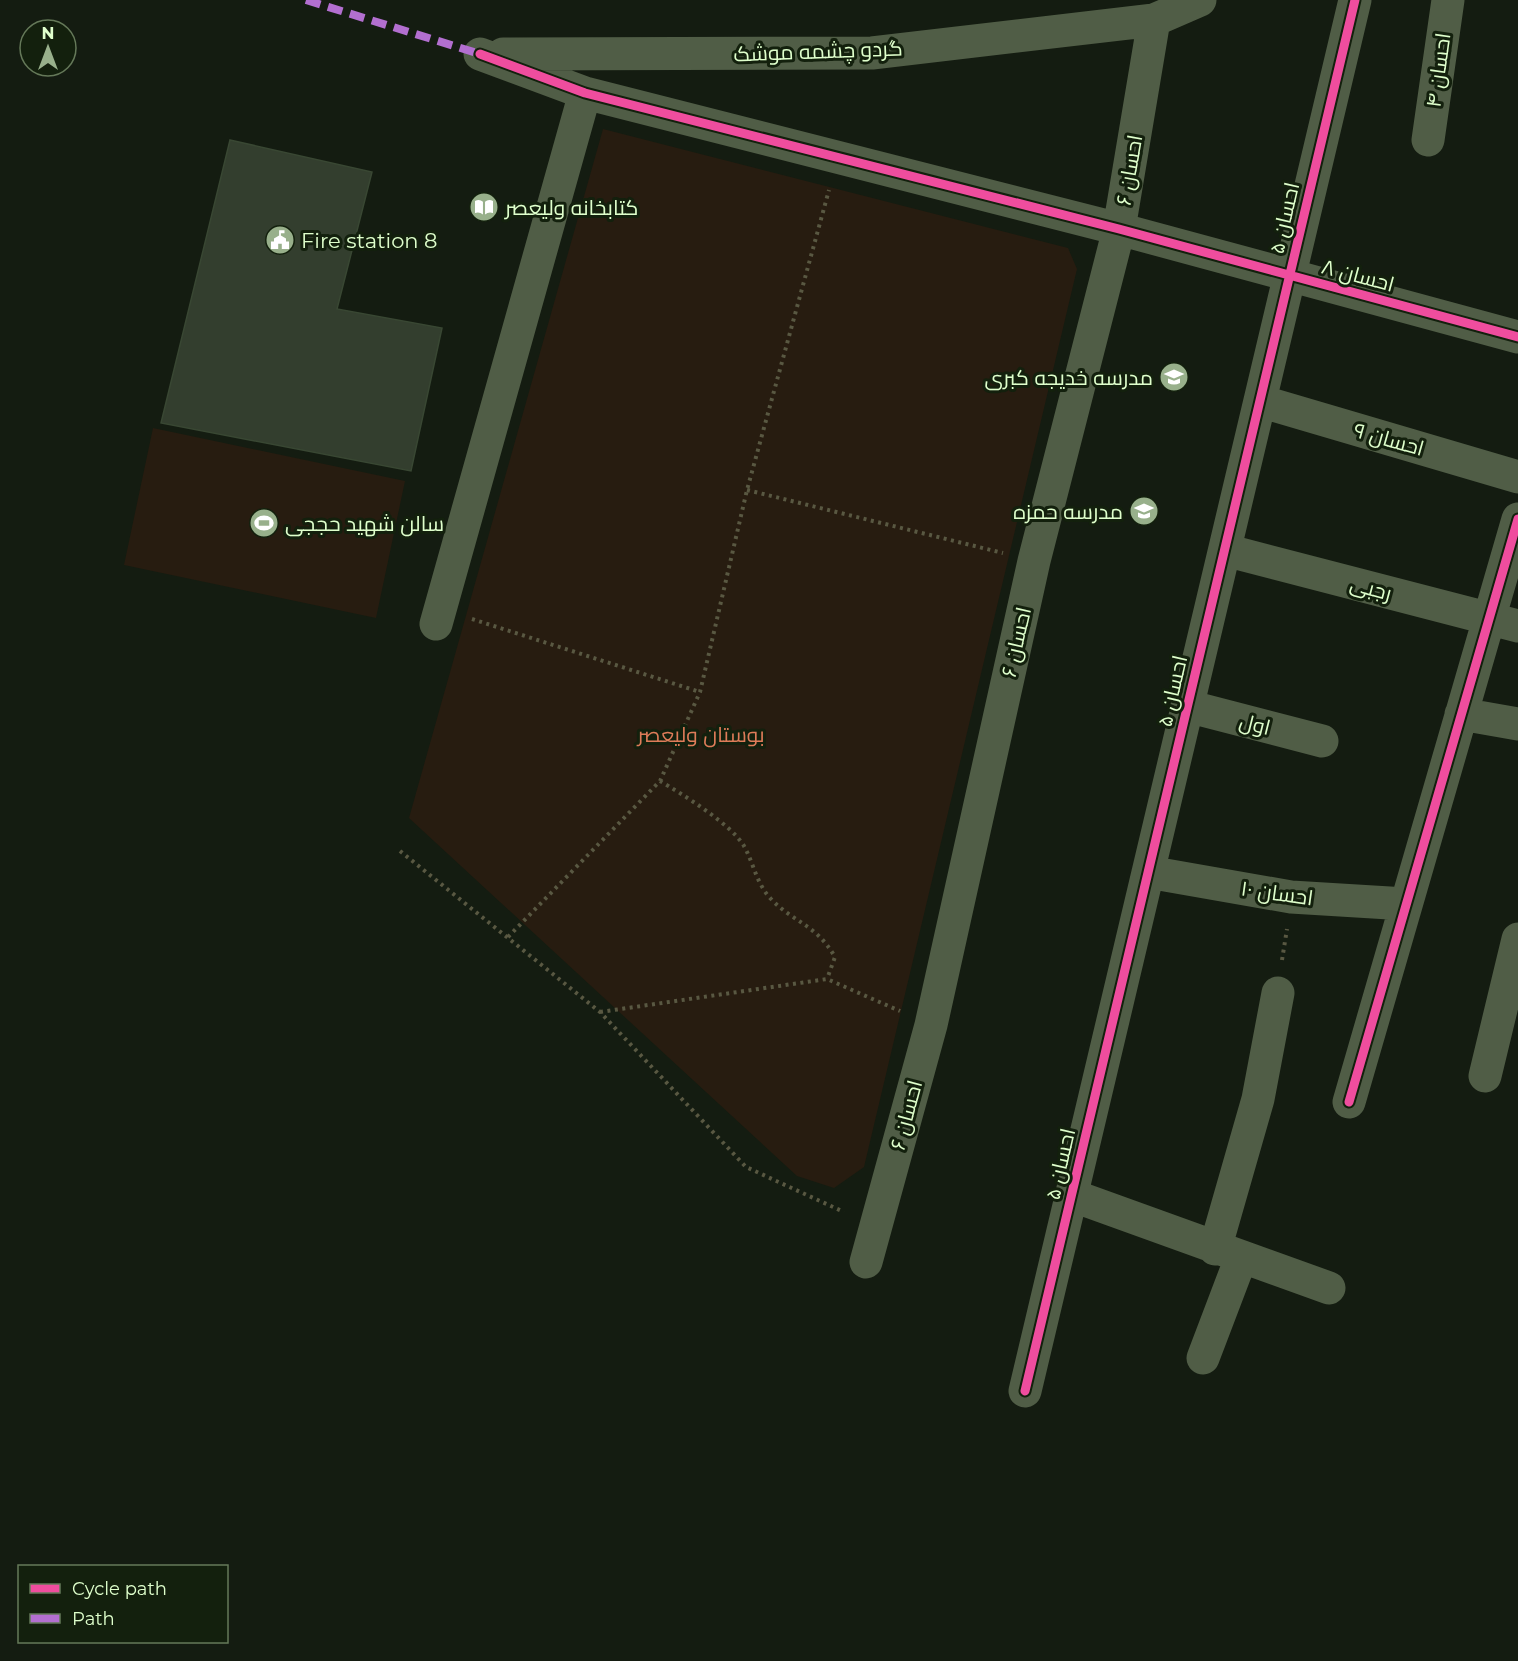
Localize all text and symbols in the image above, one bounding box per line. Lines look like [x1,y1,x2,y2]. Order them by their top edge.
north arrow [18,18,78,78]
text: N [42,24,54,43]
street label: احسان ۴ [1420,31,1457,109]
street label: گردو چشمه موشک [733,36,903,68]
street label: احسان ۶ [1111,133,1148,207]
street label: احسان ۵ [1264,180,1305,256]
library icon: کتابخانه ولیعصر [468,191,500,223]
place label: کتابخانه ولیعصر [504,195,638,220]
public building icon: Fire station 8 [264,224,296,256]
place label: Fire station 8 [301,228,437,253]
street label: احسان ۸ [1319,253,1397,298]
school or university icon: مدرسه خدیجه کبری [1158,361,1190,393]
place label: مدرسه خدیجه کبری [985,365,1153,391]
street label: احسان ۹ [1351,417,1427,462]
school or university icon: مدرسه حمزه [1128,495,1160,527]
place label: مدرسه حمزه [1013,499,1123,524]
sports icon: سالن شهید حججی [248,507,280,539]
place label: سالن شهید حججی [285,511,444,537]
street label: رجبی [1347,571,1394,606]
street label: احسان ۶ [996,605,1037,680]
street label: احسان ۵ [1152,653,1193,729]
street label: اول [1237,708,1273,741]
park label: بوستان ولیعصر [636,722,765,748]
street label: احسان ۱۰ [1239,876,1315,911]
street label: احسان ۶ [885,1077,928,1153]
street label: احسان ۵ [1040,1126,1081,1202]
legend [18,1565,228,1643]
text: Cycle path [72,1578,167,1600]
text: Path [72,1608,115,1630]

